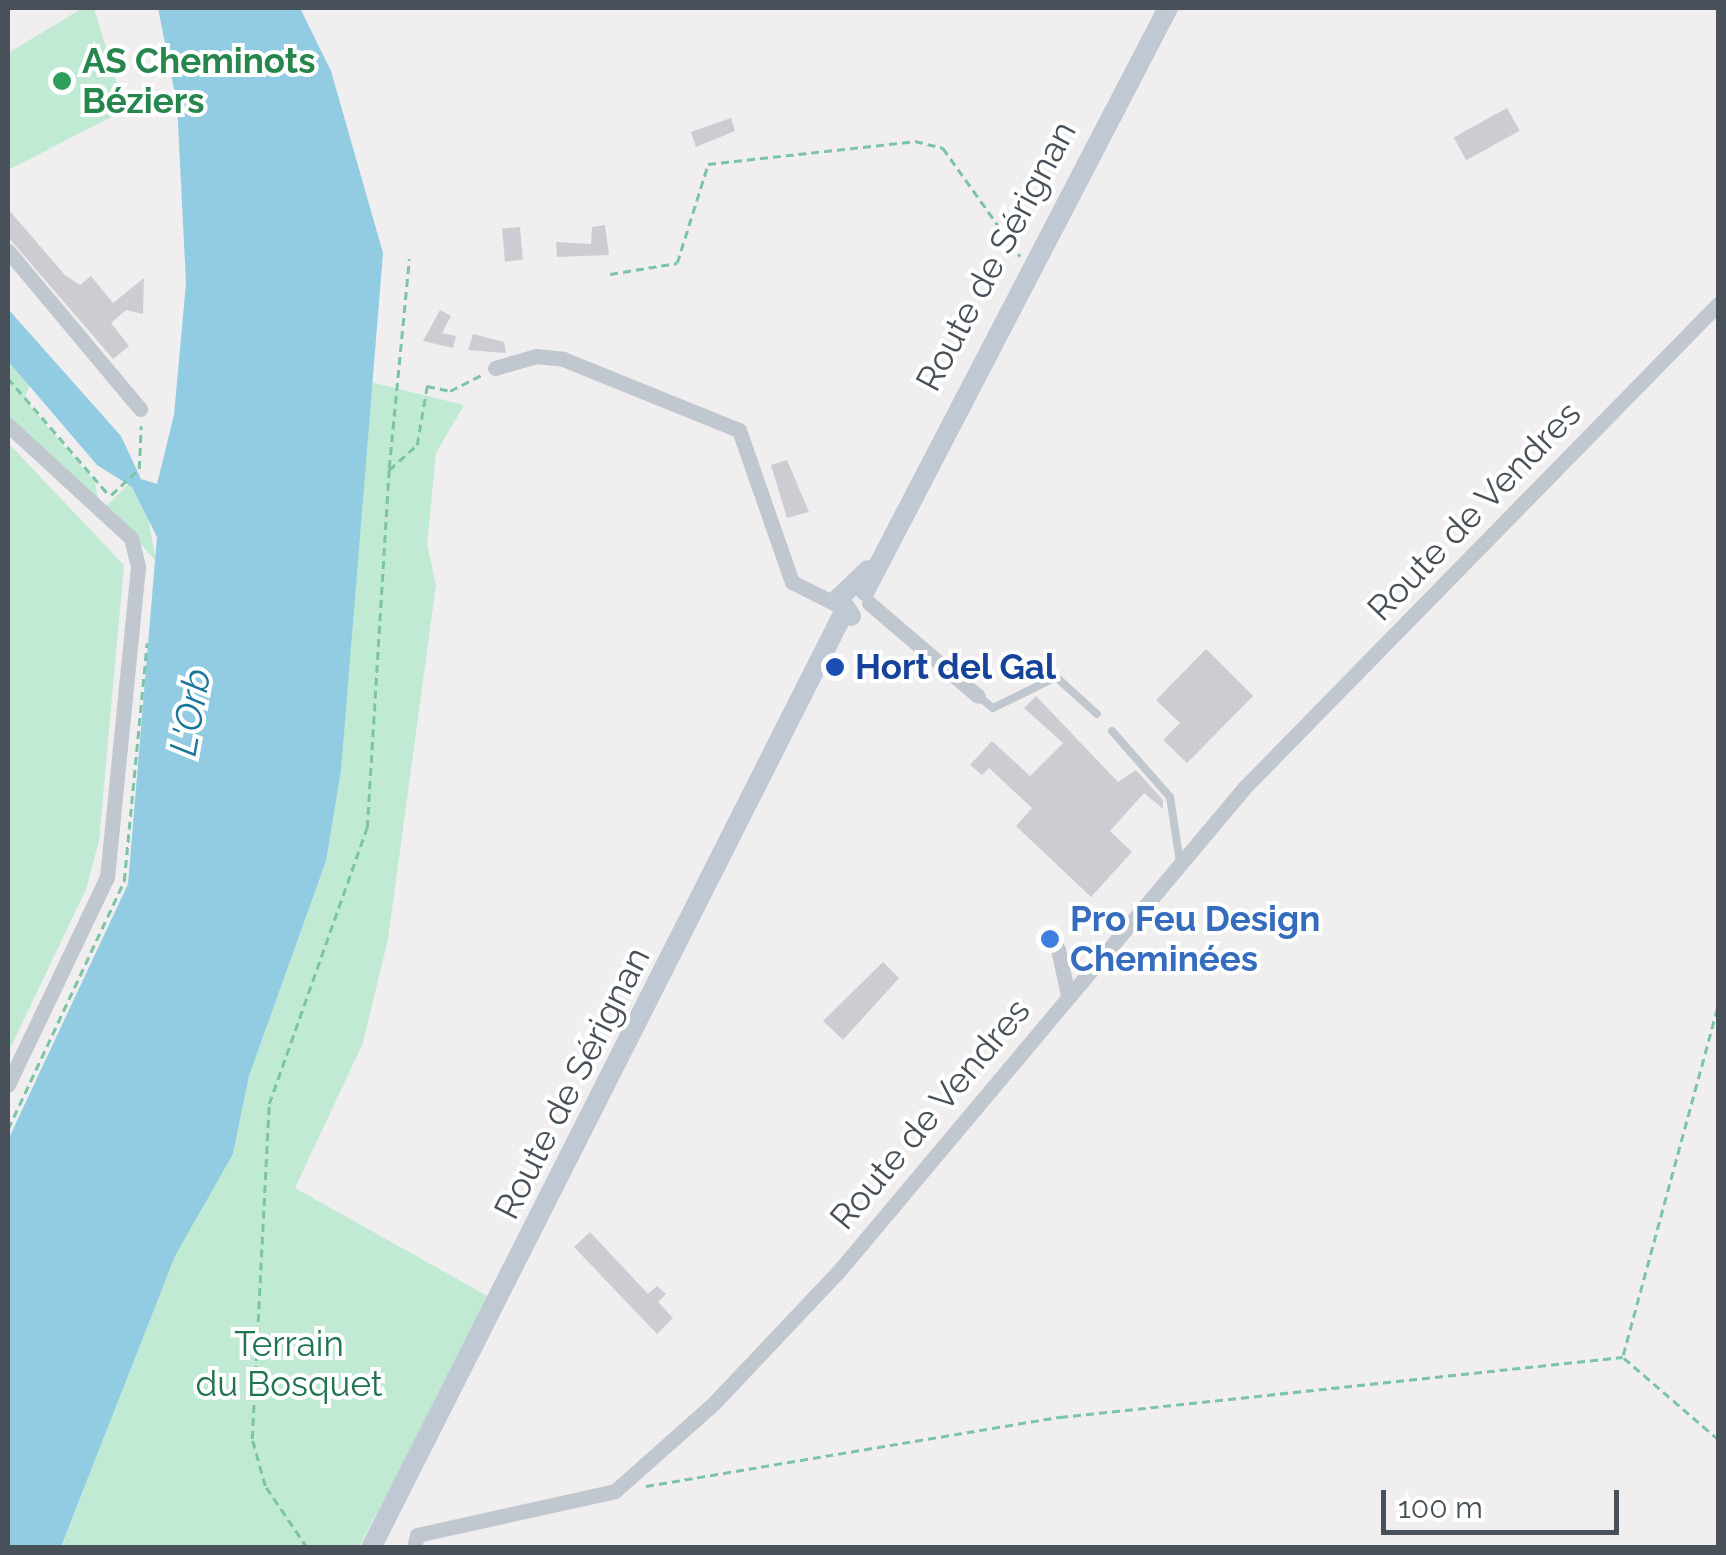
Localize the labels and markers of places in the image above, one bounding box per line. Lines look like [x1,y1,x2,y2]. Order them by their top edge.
place label: AS Cheminots Béziers [82,40,315,122]
marker: AS Cheminots Béziers [51,70,73,92]
place label: Hort del Gal [855,646,1057,688]
marker: Hort del Gal [824,656,846,678]
place label: Pro Feu Design Cheminées [1070,898,1320,980]
marker: Pro Feu Design Cheminées [1039,928,1061,950]

